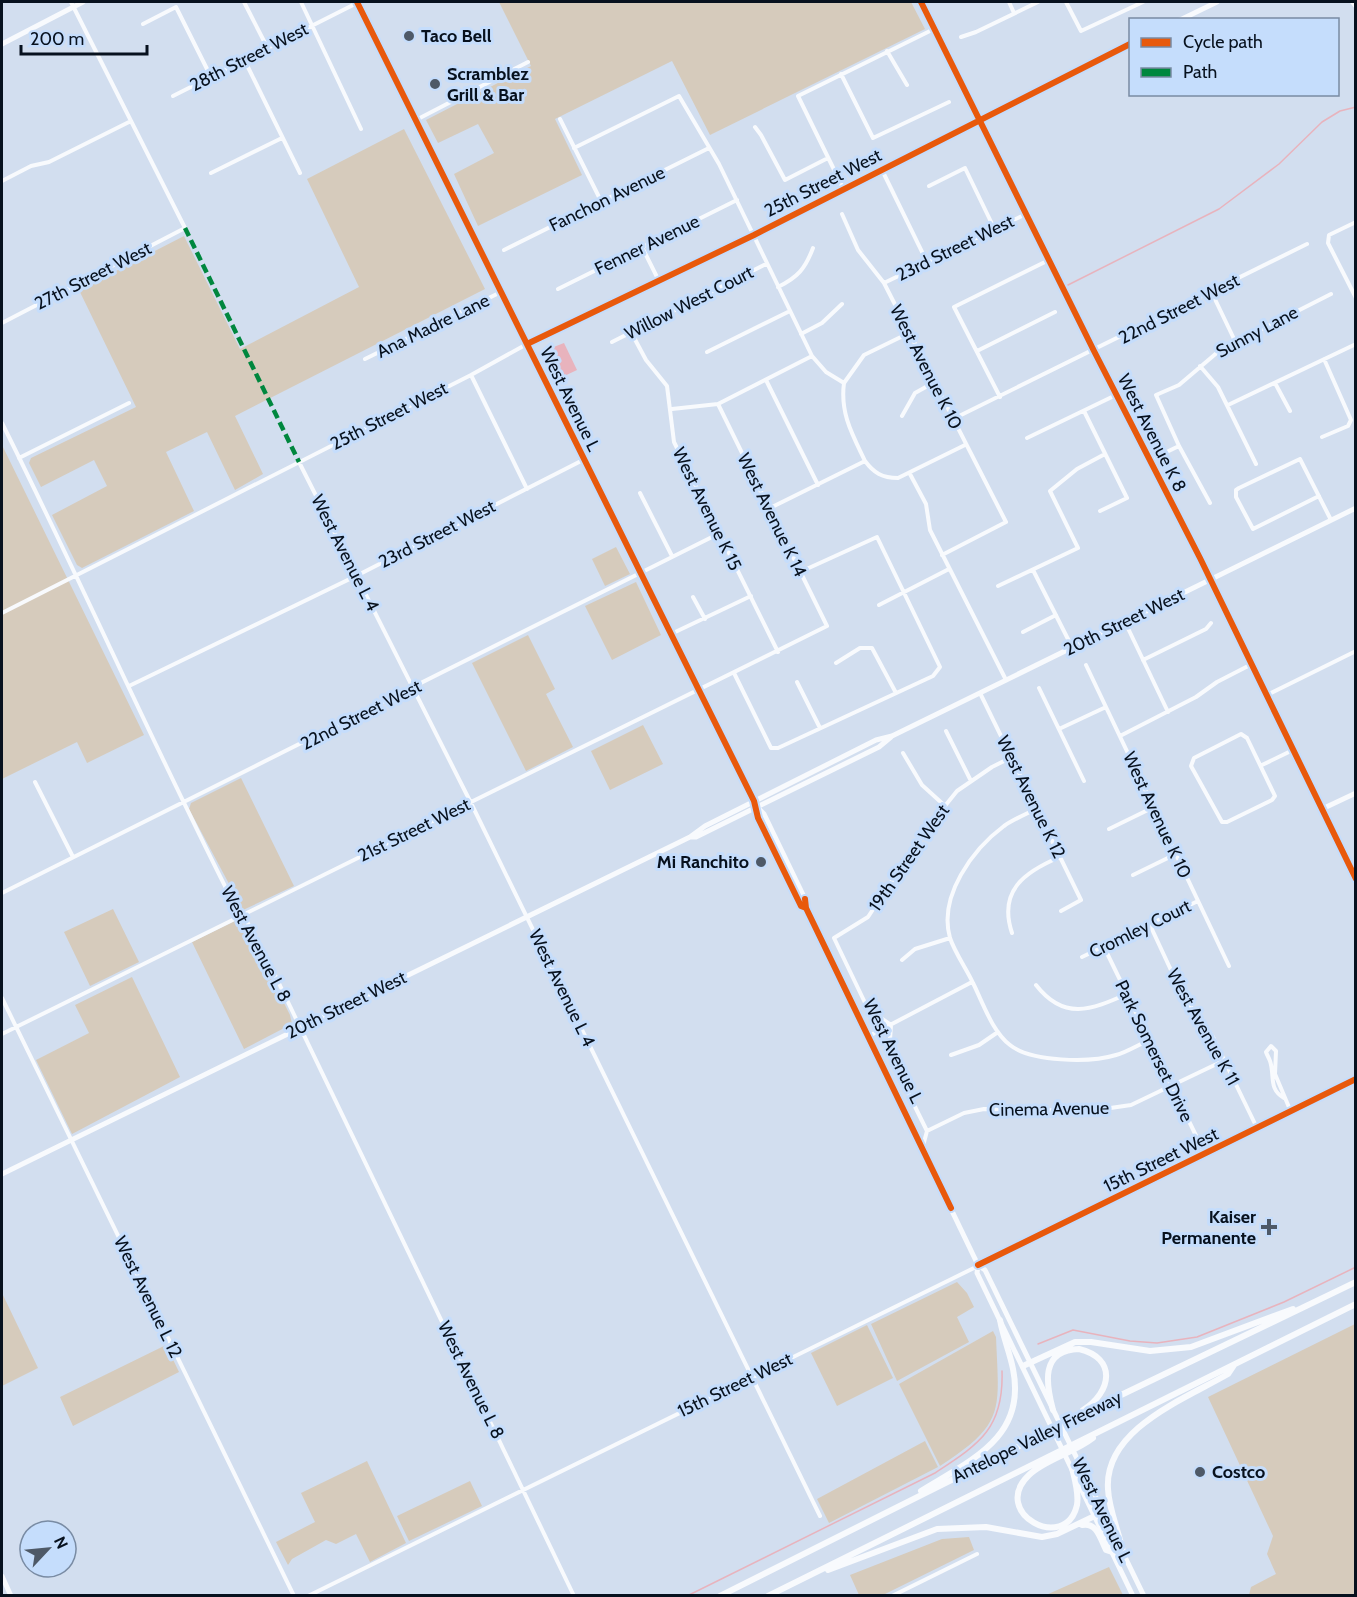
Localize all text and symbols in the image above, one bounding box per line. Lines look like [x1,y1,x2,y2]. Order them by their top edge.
scale bar [21,18,147,56]
street label: 28th Street West [186,18,312,96]
legend [1129,18,1339,96]
place label: Taco Bell [421,25,492,47]
text: 200 m [30,28,84,50]
marker: Taco Bell [402,29,416,43]
text: Cycle path [1183,31,1263,53]
text: Path [1183,61,1217,83]
place label: Scramblez Grill & Bar [447,63,529,106]
marker: Scramblez Grill & Bar [428,77,442,91]
street label: 25th Street West [761,144,885,222]
street label: Fanchon Avenue [546,161,668,237]
street label: Fenner Avenue [591,210,703,280]
street label: 23rd Street West [893,210,1017,286]
street label: 27th Street West [31,237,155,315]
street label: Willow West Court [621,261,757,345]
street label: 22nd Street West [1115,269,1243,349]
street label: Ana Madre Lane [373,289,493,363]
street label: West Avenue K 10 [885,301,967,433]
street label: Sunny Lane [1212,301,1302,363]
street label: West Avenue L [535,343,605,455]
street label: West Avenue K 8 [1113,370,1191,496]
street label: 25th Street West [327,377,451,455]
street label: West Avenue K 15 [668,444,746,574]
street label: West Avenue K 14 [733,450,811,580]
street label: West Avenue L 4 [306,491,384,615]
street label: 23rd Street West [375,495,499,573]
street label: 20th Street West [1060,583,1188,661]
street label: 22nd Street West [297,675,425,755]
street label: West Avenue K 12 [992,732,1070,862]
street label: West Avenue K 10 [1118,748,1196,882]
street label: 21st Street West [354,793,474,867]
street label: 19th Street West [864,800,954,916]
place label: Mi Ranchito [657,851,749,873]
marker: Mi Ranchito [754,855,768,869]
street label: West Avenue L 8 [216,882,296,1006]
street label: Cromley Court [1086,895,1194,963]
street label: West Avenue L 4 [524,926,600,1050]
street label: West Avenue K 11 [1162,965,1244,1089]
street label: 20th Street West [282,966,410,1044]
street label: Park Somerset Drive [1110,977,1198,1125]
street label: West Avenue L [858,995,928,1107]
street label: Cinema Avenue [989,1097,1109,1121]
street label: 15th Street West [1100,1123,1222,1197]
place label: Kaiser Permanente [1161,1206,1256,1249]
marker: Kaiser Permanente [1260,1218,1278,1236]
street label: West Avenue L 12 [109,1233,187,1361]
street label: West Avenue L 8 [433,1318,509,1442]
street label: 15th Street West [674,1348,796,1422]
street label: Antelope Valley Freeway [949,1386,1125,1488]
street label: West Avenue L [1067,1454,1137,1566]
place label: Costco [1212,1461,1265,1483]
marker: Costco [1193,1465,1207,1479]
north arrow [18,1519,78,1579]
text: N [50,1533,72,1552]

